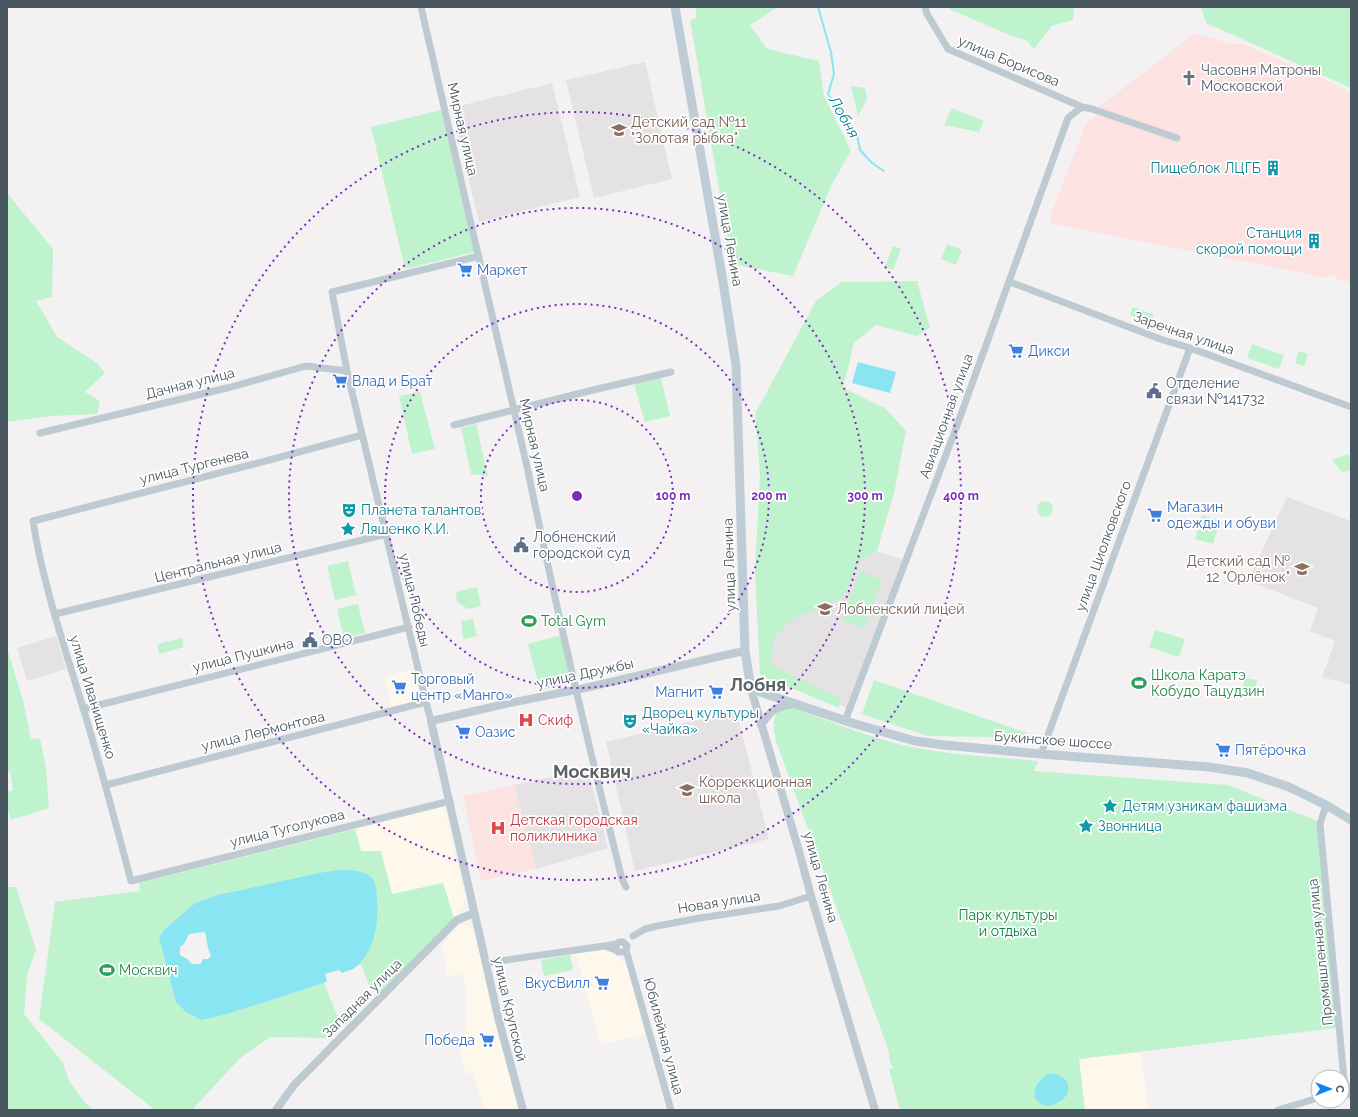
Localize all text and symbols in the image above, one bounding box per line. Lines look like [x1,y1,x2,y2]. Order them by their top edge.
street label: улица Борисова [956,32,1062,90]
place label: Часовня Матроны Московской [1201,62,1321,94]
church icon: Часовня Матроны Московской [1180,69,1198,87]
street label: Мирная улица [445,81,481,177]
water label: Лобня [824,92,863,141]
place label: Детский сад №11 "Золотая рыбка" [631,114,747,146]
school or university icon: Детский сад №11 "Золотая рыбка" [610,121,628,139]
building icon: Пищеблок ЛЦГБ [1264,159,1282,177]
place label: Пищеблок ЛЦГБ [1150,160,1261,176]
street label: улица Ленина [714,192,746,288]
place label: Станция скорой помощи [1196,225,1302,257]
building icon: Станция скорой помощи [1305,232,1323,250]
supermarket icon: Маркет [456,261,474,279]
place label: Маркет [477,262,528,278]
street label: Заречная улица [1132,308,1236,358]
supermarket icon: Дикси [1007,342,1025,360]
place label: Дикси [1028,343,1070,359]
street label: Авиационная улица [916,351,976,481]
street label: Дачная улица [144,364,236,402]
supermarket icon: Влад и Брат [331,372,349,390]
place label: Влад и Брат [352,373,433,389]
place label: Отделение связи №141732 [1166,375,1265,407]
public building icon: Отделение связи №141732 [1145,382,1163,400]
street label: Мирная улица [517,397,553,493]
street label: улица Тургенева [138,445,250,487]
street label: улица Циолковского [1072,479,1134,613]
centre of rings [570,489,584,503]
text: 100 m [656,489,690,503]
text: 200 m [751,489,787,503]
text: 300 m [847,489,883,503]
text: 400 m [943,489,979,503]
place label: Магазин одежды и обуви [1167,499,1276,531]
theatre icon: Планета талантов [340,501,358,519]
place label: Планета талантов [361,502,481,518]
supermarket icon: Магазин одежды и обуви [1146,506,1164,524]
street label: улица Ленина [719,518,739,612]
place icon: Ляшенко К.И. [339,520,357,538]
place label: Ляшенко К.И. [360,521,449,537]
place label: Лобненский городской суд [533,529,630,561]
public building icon: Лобненский городской суд [512,536,530,554]
street label: Центральная улица [153,538,283,586]
street label: улица Победы [396,552,434,648]
place label: Детский сад № 12 "Орлёнок" [1186,553,1290,585]
school or university icon: Детский сад № 12 "Орлёнок" [1293,560,1311,578]
school or university icon: Лобненский лицей [816,600,834,618]
place label: Лобненский лицей [837,601,965,617]
sports icon: Total Gym [520,612,538,630]
place label: Total Gym [541,613,606,629]
public building icon: ОВО [301,631,319,649]
place label: ОВО [322,632,352,648]
street label: улица Иванищенко [67,633,119,761]
street label: улица Пушкина [191,635,295,675]
street label: улица Дружбы [535,655,635,691]
place label: Школа Каратэ Кобудо Тацудзин [1151,667,1265,699]
place label: Торговый центр «Манго» [411,671,512,703]
district label: Лобня [730,674,786,695]
sports icon: Школа Каратэ Кобудо Тацудзин [1130,674,1148,692]
supermarket icon: Торговый центр «Манго» [390,678,408,696]
supermarket icon: Магнит [707,683,725,701]
place label: Магнит [655,684,704,700]
place label: Дворец культуры «Чайка» [642,705,759,737]
street label: улица Лермонтова [200,708,326,754]
hospital icon: Скиф [517,711,535,729]
place label: Скиф [538,712,573,728]
theatre icon: Дворец культуры «Чайка» [621,712,639,730]
supermarket icon: Оазис [454,723,472,741]
place label: Оазис [475,724,516,740]
street label: Букинское шоссе [994,728,1112,752]
supermarket icon: Пятёрочка [1214,741,1232,759]
place label: Пятёрочка [1235,742,1306,758]
district label: Москвич [553,761,631,782]
place label: Корреккционная школа [699,774,812,806]
school or university icon: Корреккционная школа [678,781,696,799]
place icon: Детям узникам фашизма [1101,797,1119,815]
place label: Детям узникам фашизма [1122,798,1287,814]
street label: улица Туголукова [228,806,346,850]
place label: Детская городская поликлиника [510,812,638,844]
place icon: Звонница [1077,817,1095,835]
place label: Звонница [1098,818,1162,834]
hospital icon: Детская городская поликлиника [489,819,507,837]
street label: улица Ленина [800,830,842,924]
street label: Промышленная улица [1304,878,1336,1026]
street label: Новая улица [676,888,762,916]
park label: Парк культуры и отдыха [958,907,1058,939]
street label: Западная улица [319,955,405,1041]
street label: улица Крупской [490,955,530,1063]
sports icon: Москвич [98,961,116,979]
place label: Москвич [119,962,178,978]
supermarket icon: ВкусВилл [593,974,611,992]
place label: ВкусВилл [525,975,590,991]
street label: Юбилейная улица [641,976,687,1096]
supermarket icon: Победа [478,1031,496,1049]
place label: Победа [424,1032,475,1048]
north arrow [1310,1069,1350,1109]
text: С [1333,1085,1346,1093]

